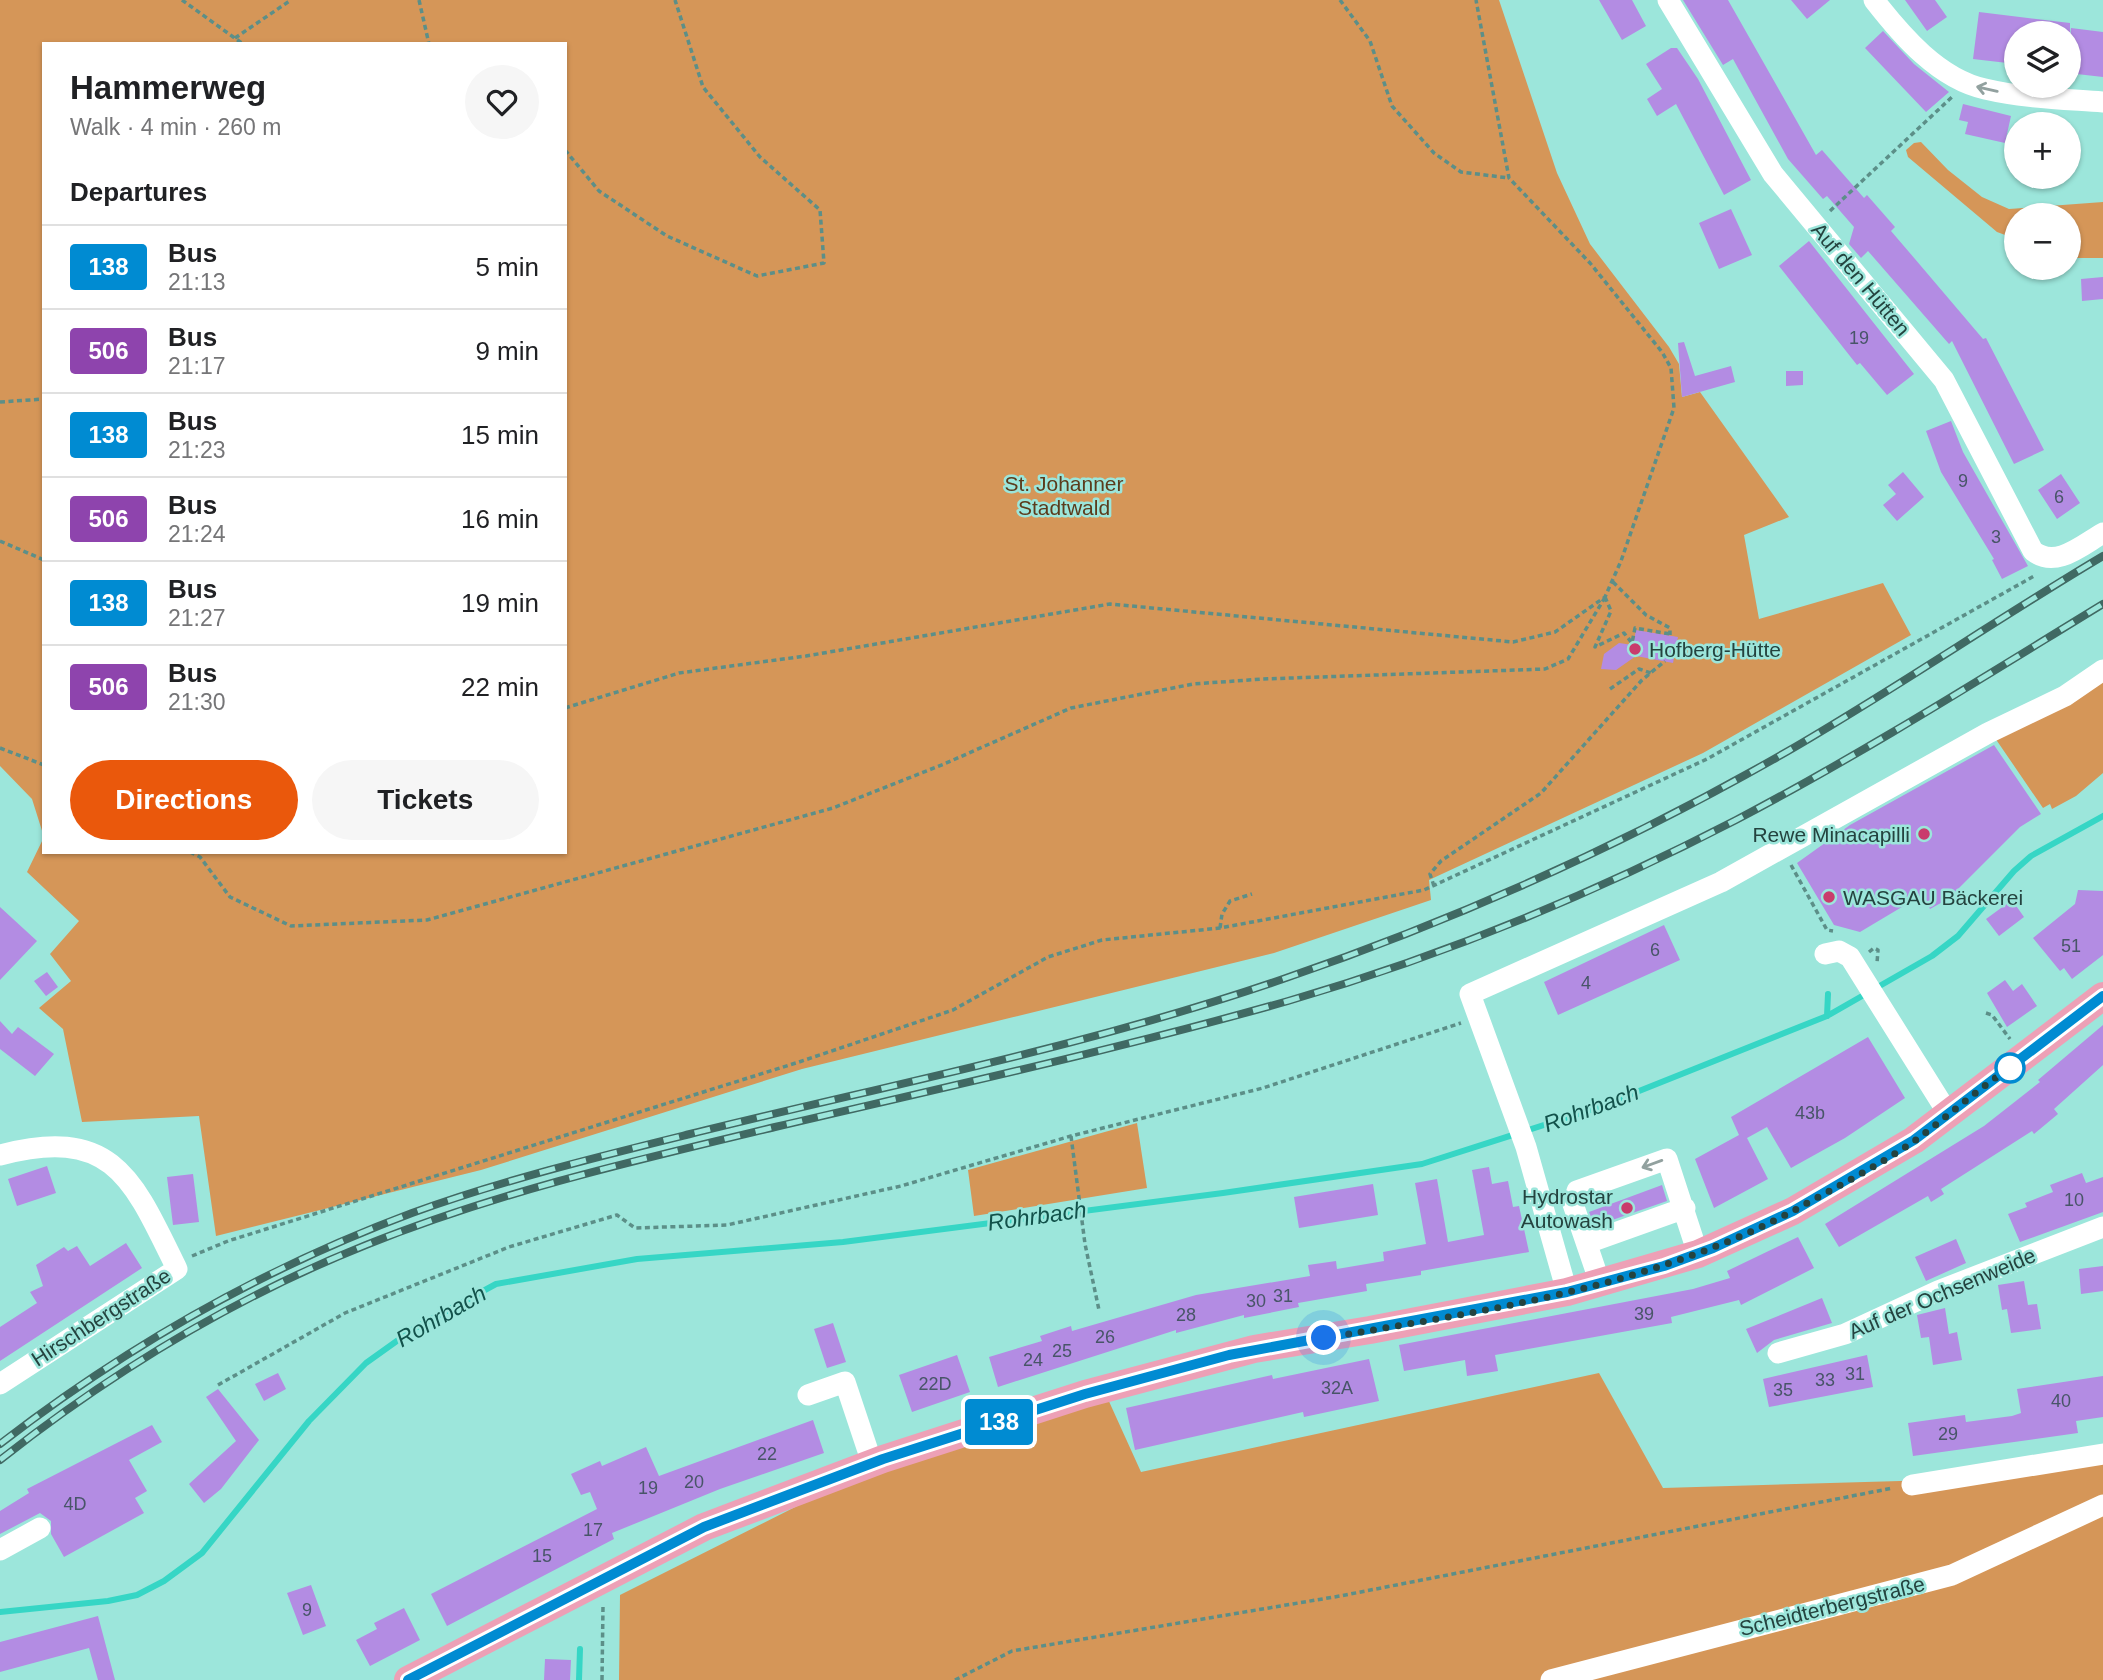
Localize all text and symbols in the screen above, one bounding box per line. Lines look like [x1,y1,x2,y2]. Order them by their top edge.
map controls [2004,21,2081,280]
button: layers [2004,21,2081,98]
button: heart [465,65,539,139]
text: Hammerweg [70,69,266,106]
one-way arrow [1976,82,1999,95]
button: + [2004,112,2081,189]
text: Walk · 4 min · 260 m [70,114,281,140]
text: Departures [70,177,207,207]
button: − [2004,203,2081,280]
street label: Auf den Hütten [1807,218,1915,340]
text: Bus [168,238,217,268]
text: 5 min [475,252,539,282]
text: 138 [88,253,129,280]
text: 21:13 [168,269,226,295]
text: Bus [168,322,217,352]
house number: 19 [1849,328,1869,348]
text: 9 min [475,336,539,366]
text: 506 [88,337,129,364]
text: 21:17 [168,353,226,379]
text: Bus [168,406,217,436]
text: 15 min [461,420,539,450]
text: 138 [88,421,129,448]
text: 21:23 [168,437,226,463]
house number: 9 [1958,471,1968,491]
park label: St. Johanner Stadtwald [1004,472,1124,519]
house number: 6 [2054,487,2064,507]
text: Bus [168,490,217,520]
text: 16 min [461,504,539,534]
text: 506 [88,505,129,532]
text: 21:24 [168,521,226,547]
house number: 3 [1991,527,2001,547]
text: Bus [168,574,217,604]
text: 19 min [461,588,539,618]
text: 138 [88,589,129,616]
text: 21:27 [168,605,226,631]
place label: Hofberg-Hütte [1649,638,1781,661]
marker: Hofberg-Hütte [1627,641,1643,657]
text: Bus [168,658,217,688]
text: 22 min [461,672,539,702]
text: 506 [88,673,129,700]
text: 21:30 [168,689,226,715]
button: Directions [70,760,298,840]
button: Tickets [312,760,539,840]
place label: Rewe Minacapilli [1752,823,1910,846]
marker: Rewe Minacapilli [1916,826,1932,842]
place label: WASGAU Bäckerei [1843,886,2023,909]
marker: WASGAU Bäckerei [1821,889,1837,905]
house number: 51 [2061,936,2081,956]
house number: 6 [1650,940,1660,960]
house number: 4 [1581,973,1591,993]
unlabelled marker [1995,1053,2025,1083]
water label: Rohrbach [1540,1079,1642,1137]
house number: 43b [1795,1103,1825,1123]
one-way arrow [1641,1159,1663,1172]
place label: Hydrostar Autowash [1521,1185,1613,1232]
house number: 10 [2064,1190,2084,1210]
water label: Rohrbach [986,1196,1088,1236]
marker: Hydrostar Autowash [1619,1200,1635,1216]
street label: Auf der Ochsenweide [1845,1243,2039,1343]
street label: Hirschbergstraße [27,1263,175,1371]
water label: Rohrbach [391,1280,491,1352]
house number: 31 [1273,1286,1293,1306]
house number: 30 [1246,1291,1266,1311]
house number: 39 [1634,1304,1654,1324]
house number: 28 [1176,1305,1196,1325]
your location [1306,1320,1341,1355]
house number: 26 [1095,1327,1115,1347]
house number: 25 [1052,1341,1072,1361]
house number: 24 [1023,1350,1043,1370]
house number: 31 [1845,1364,1865,1384]
house number: 33 [1815,1370,1835,1390]
house number: 22D [918,1374,952,1394]
house number: 32A [1321,1378,1353,1398]
house number: 35 [1773,1380,1793,1400]
house number: 40 [2051,1391,2071,1411]
line badge: 138 [959,1399,1039,1445]
text: 138 [979,1408,1019,1435]
house number: 29 [1938,1424,1958,1444]
house number: 22 [757,1444,777,1464]
house number: 20 [684,1472,704,1492]
house number: 19 [638,1478,658,1498]
house number: 4D [63,1494,87,1514]
house number: 17 [583,1520,603,1540]
house number: 15 [532,1546,552,1566]
street label: Scheidterbergstraße [1737,1572,1927,1640]
house number: 9 [302,1600,312,1620]

